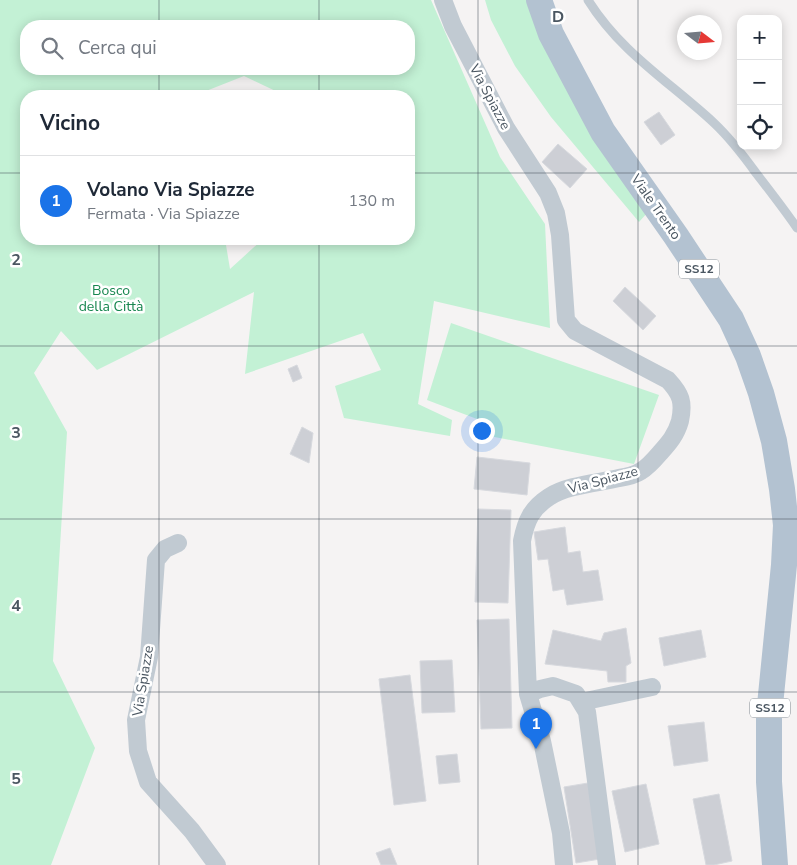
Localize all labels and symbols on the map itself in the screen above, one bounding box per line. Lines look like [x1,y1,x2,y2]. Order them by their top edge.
text: D [552,6,564,28]
north arrow [677,15,722,60]
street label: Via Spiazze [464,60,515,133]
street label: Viale Trento [626,170,686,244]
text: 2 [11,249,21,271]
road number: SS12 [679,260,719,278]
park label: Bosco della Città [79,281,143,316]
your location [469,418,495,444]
text: 3 [11,422,21,444]
street label: Via Spiazze [565,462,640,499]
text: 4 [11,595,21,617]
street label: Via Spiazze [128,644,158,719]
road number: SS12 [750,698,790,718]
pin: 1 [520,708,552,749]
text: 5 [11,768,21,790]

